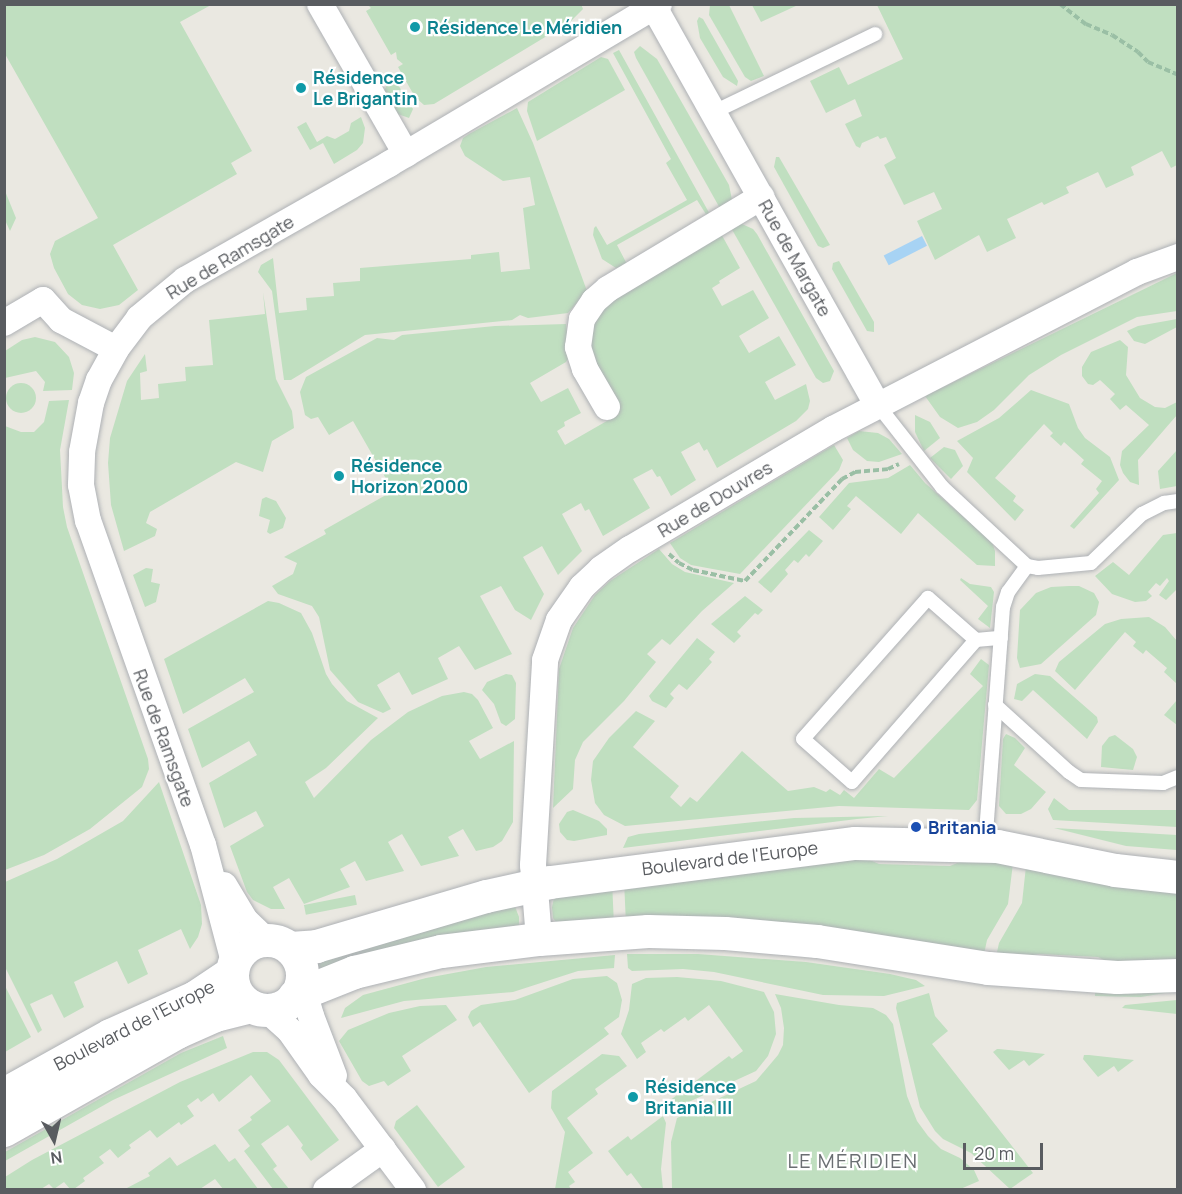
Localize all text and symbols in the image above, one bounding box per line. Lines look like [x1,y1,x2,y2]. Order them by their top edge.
place label: Résidence Le Méridien [427,16,622,38]
marker: Résidence Le Méridien [408,20,422,34]
place label: Résidence Le Brigantin [313,67,417,110]
marker: Résidence Le Brigantin [294,81,308,95]
street label: Rue de Margate [754,196,836,320]
street label: Rue de Ramsgate [162,210,298,304]
place label: Résidence Horizon 2000 [351,455,468,498]
street label: Rue de Douvres [654,456,776,542]
marker: Résidence Horizon 2000 [332,469,346,483]
street label: Rue de Ramsgate [129,666,199,810]
place label: Britania [928,816,996,838]
marker: Britania [909,820,923,834]
street label: Boulevard de l'Europe [641,836,819,880]
street label: Boulevard de l'Europe [50,975,218,1075]
place label: Résidence Britania III [645,1076,736,1118]
marker: Résidence Britania III [626,1090,640,1104]
north arrow [24,1110,84,1170]
scale bar [966,1131,1046,1169]
text: 20 m [974,1141,1014,1165]
text: N [49,1146,64,1170]
district label: LE MÉRIDIEN [788,1148,918,1172]

